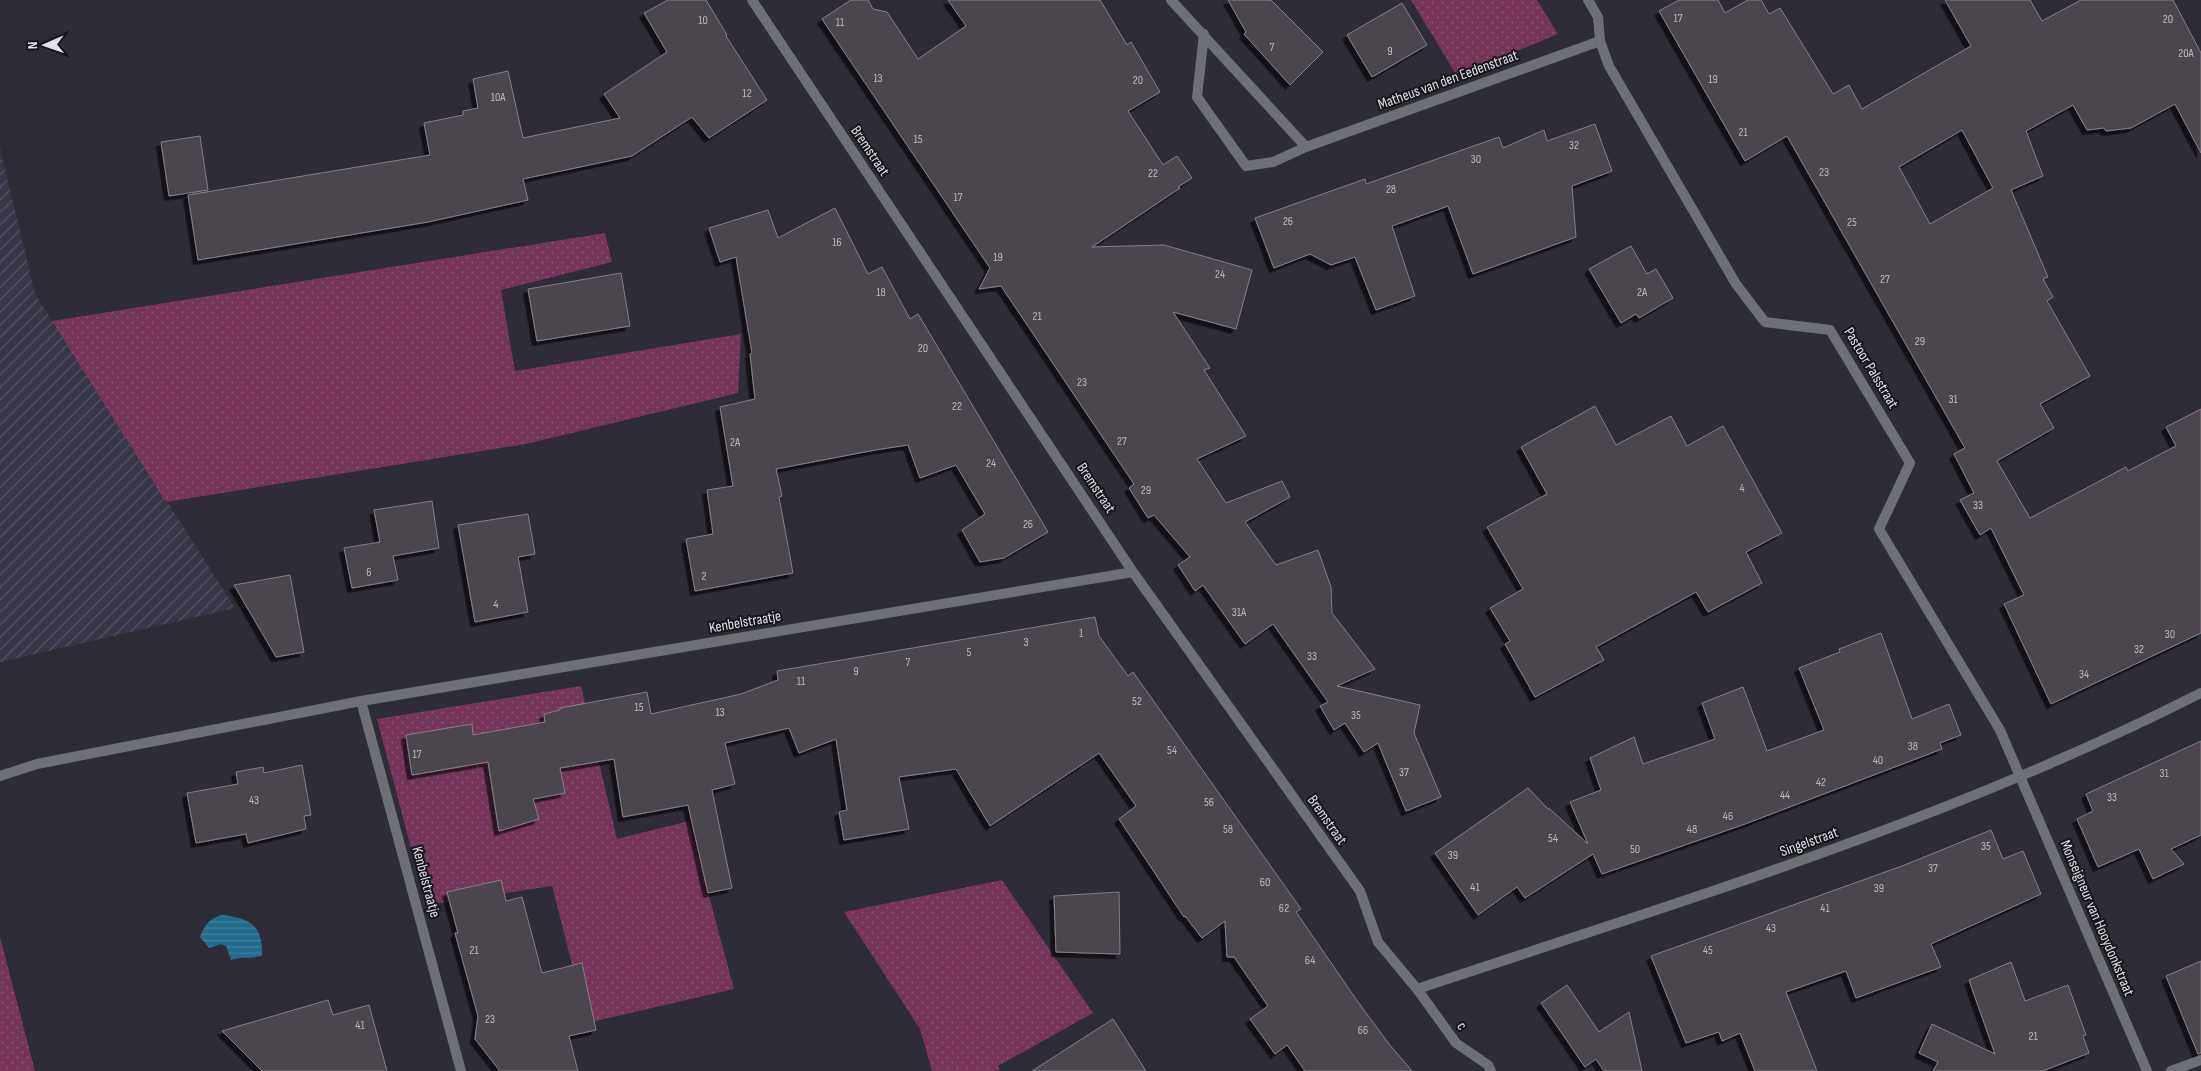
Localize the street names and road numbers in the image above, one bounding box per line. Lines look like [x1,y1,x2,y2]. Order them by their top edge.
street label: Matheus van den Eedenstraat [1375,46,1521,114]
street label: Bremstraat [846,122,894,180]
street label: Pastoor Palsstraat [1839,324,1903,412]
street label: Bremstraat [1072,459,1120,517]
street label: Kenbelstraatje [707,606,783,638]
street label: Bremstraat [1303,791,1351,849]
street label: Singelstraat [1777,823,1841,861]
street label: Monseigneur van Hooydonkstraat [2056,837,2139,999]
street label: Kenbelstraatje [407,844,445,920]
street label: c [1453,1018,1471,1034]

